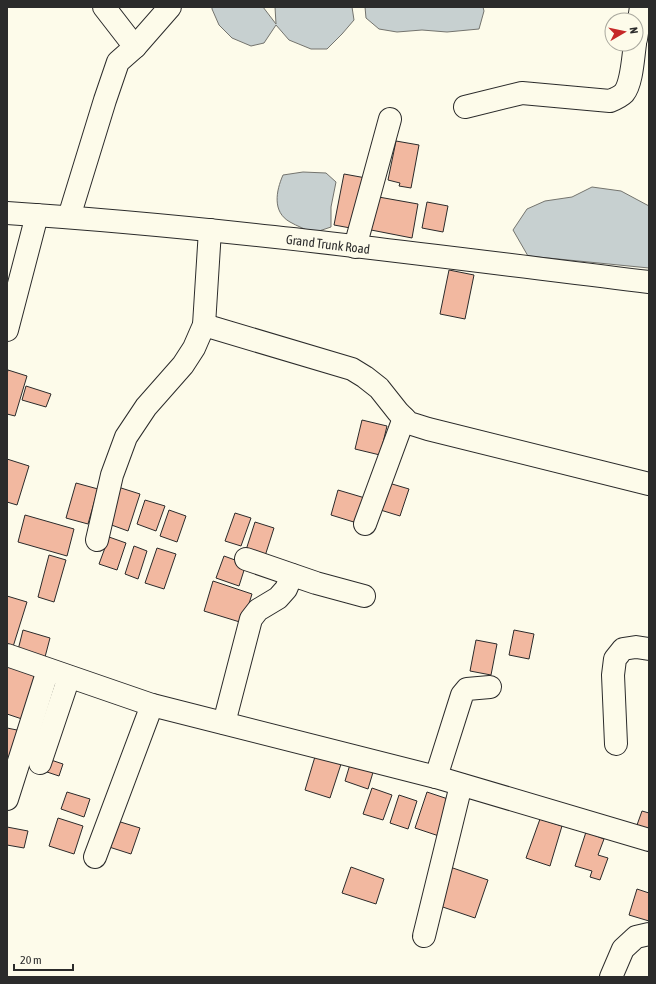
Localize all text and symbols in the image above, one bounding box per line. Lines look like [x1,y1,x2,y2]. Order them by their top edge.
north arrow [604,12,644,52]
text: N [627,26,640,35]
street label: Grand Trunk Road [285,232,371,257]
scale bar [14,946,73,972]
text: 20 m [20,953,42,967]

